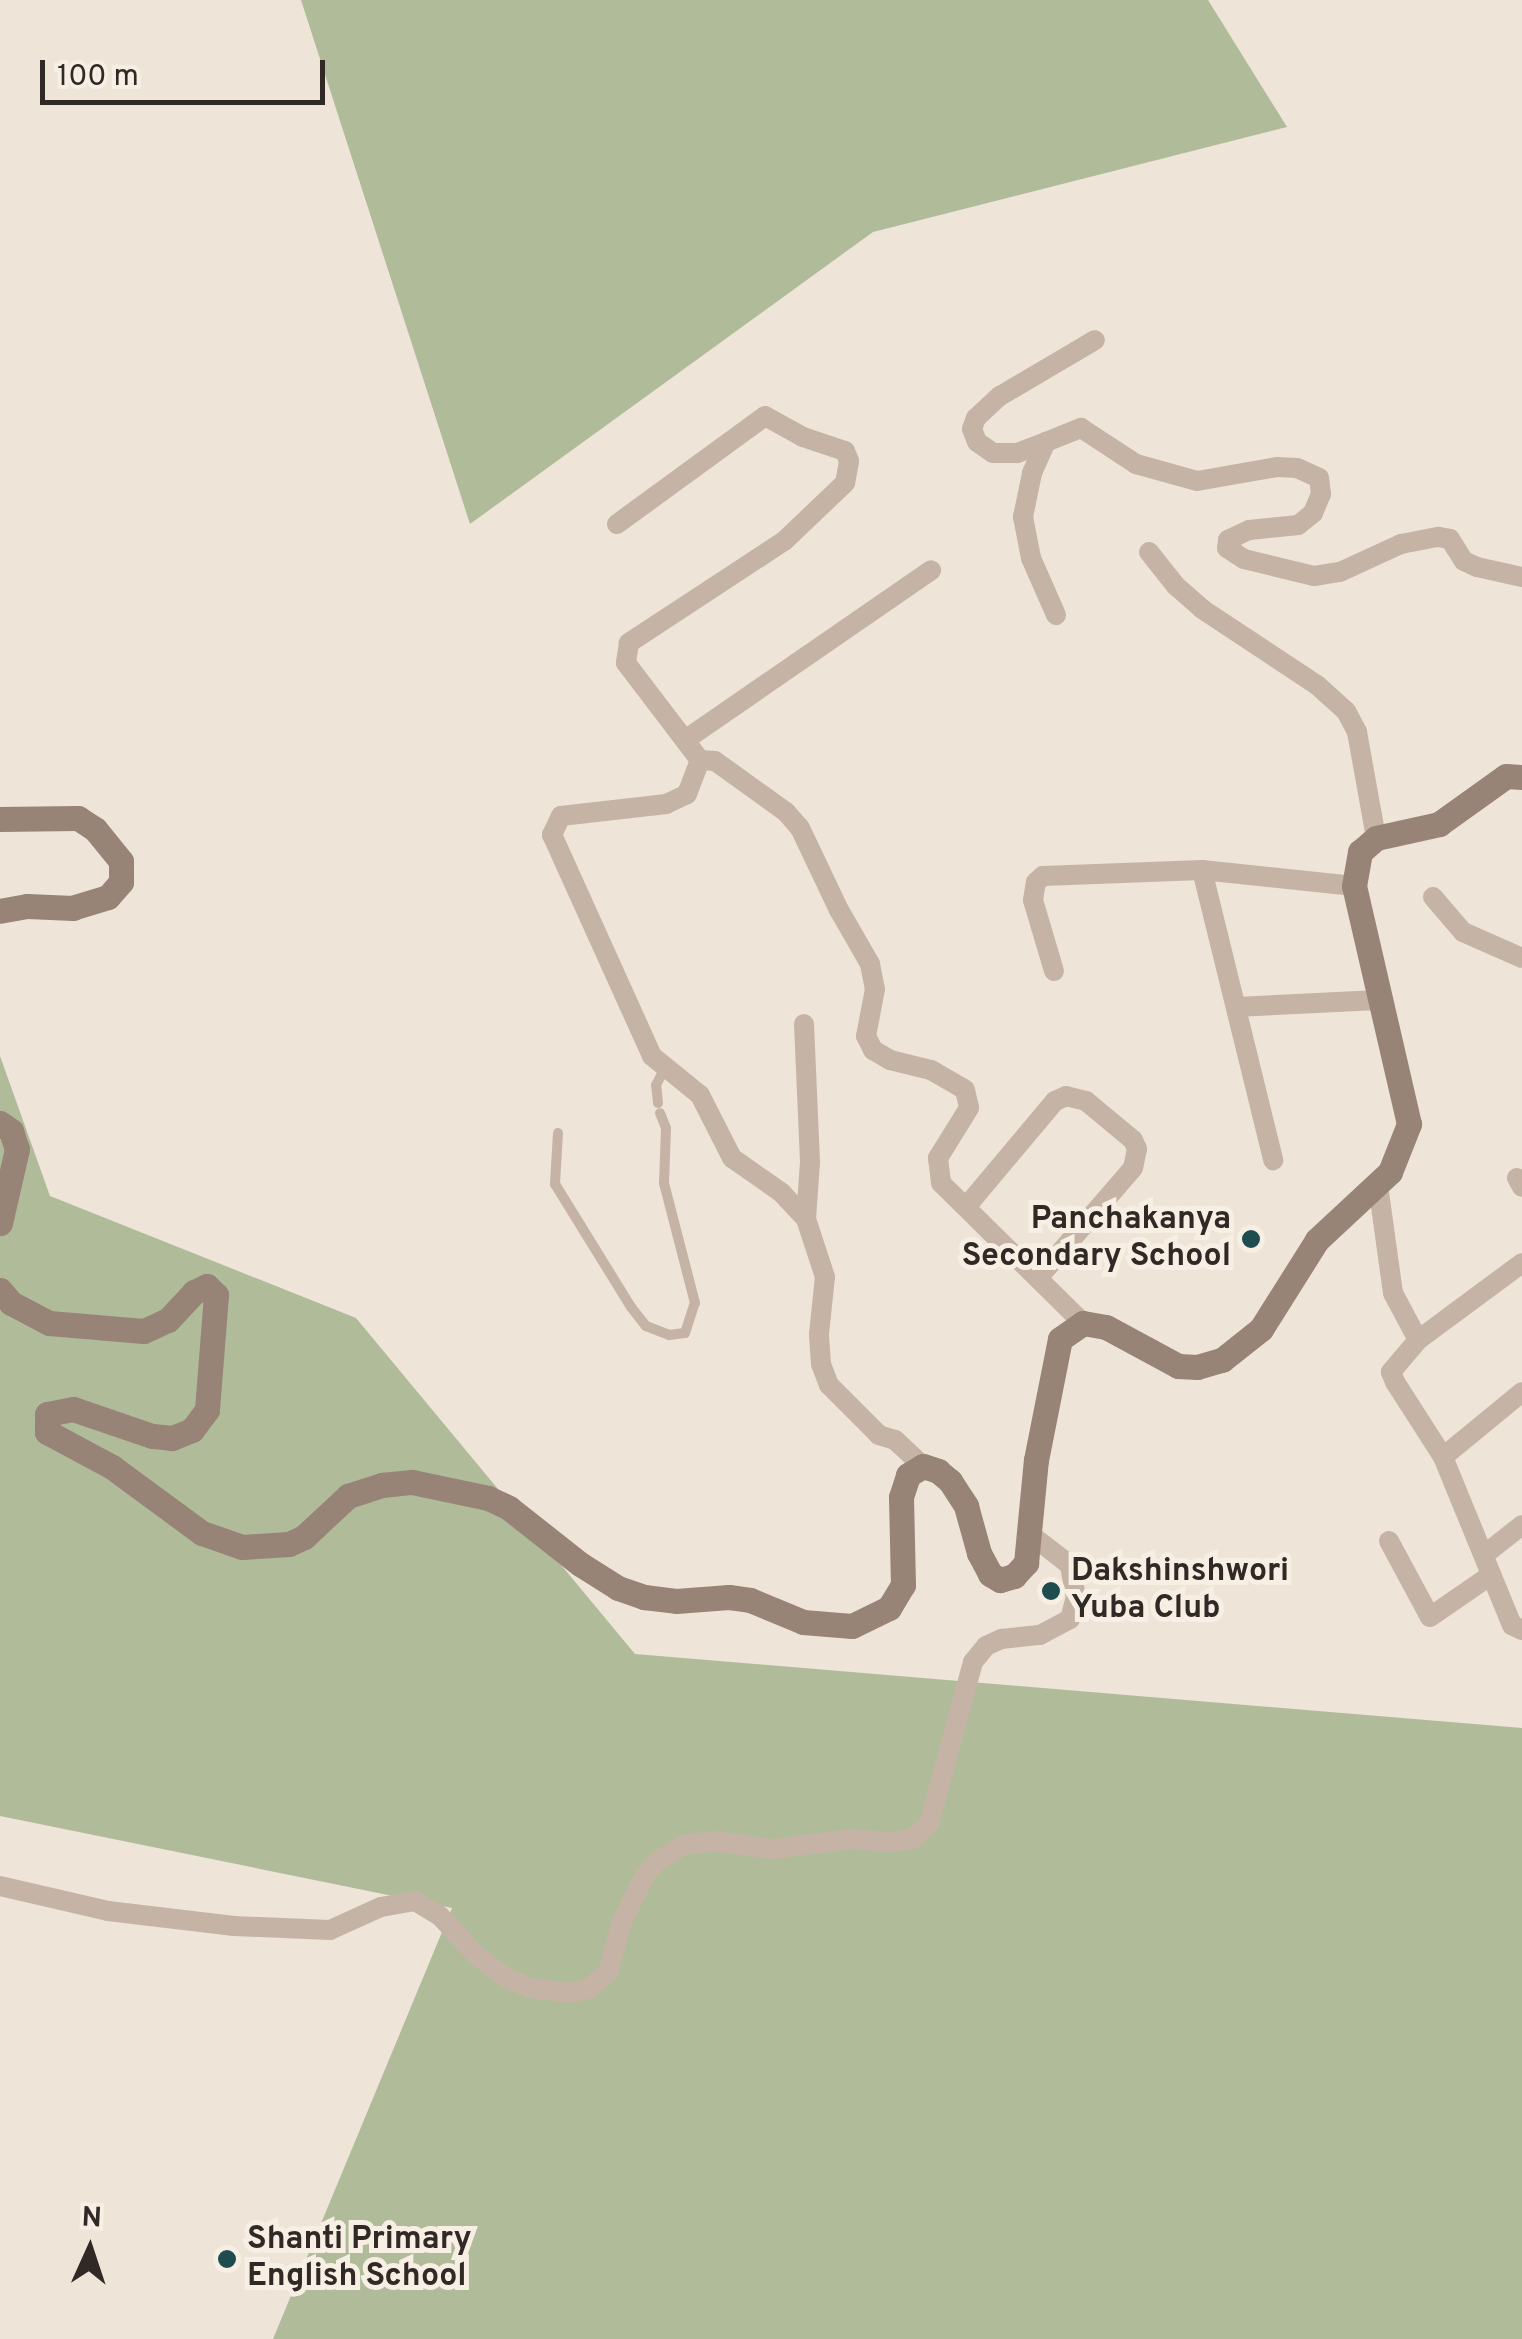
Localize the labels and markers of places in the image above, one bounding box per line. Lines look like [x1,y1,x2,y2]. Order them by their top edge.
place label: Panchakanya Secondary School [962,1202,1231,1277]
marker: Panchakanya Secondary School [1240,1228,1262,1250]
place label: Dakshinshwori Yuba Club [1071,1554,1289,1629]
marker: Dakshinshwori Yuba Club [1040,1580,1062,1602]
place label: Shanti Primary English School [247,2222,472,2297]
marker: Shanti Primary English School [216,2248,238,2270]

